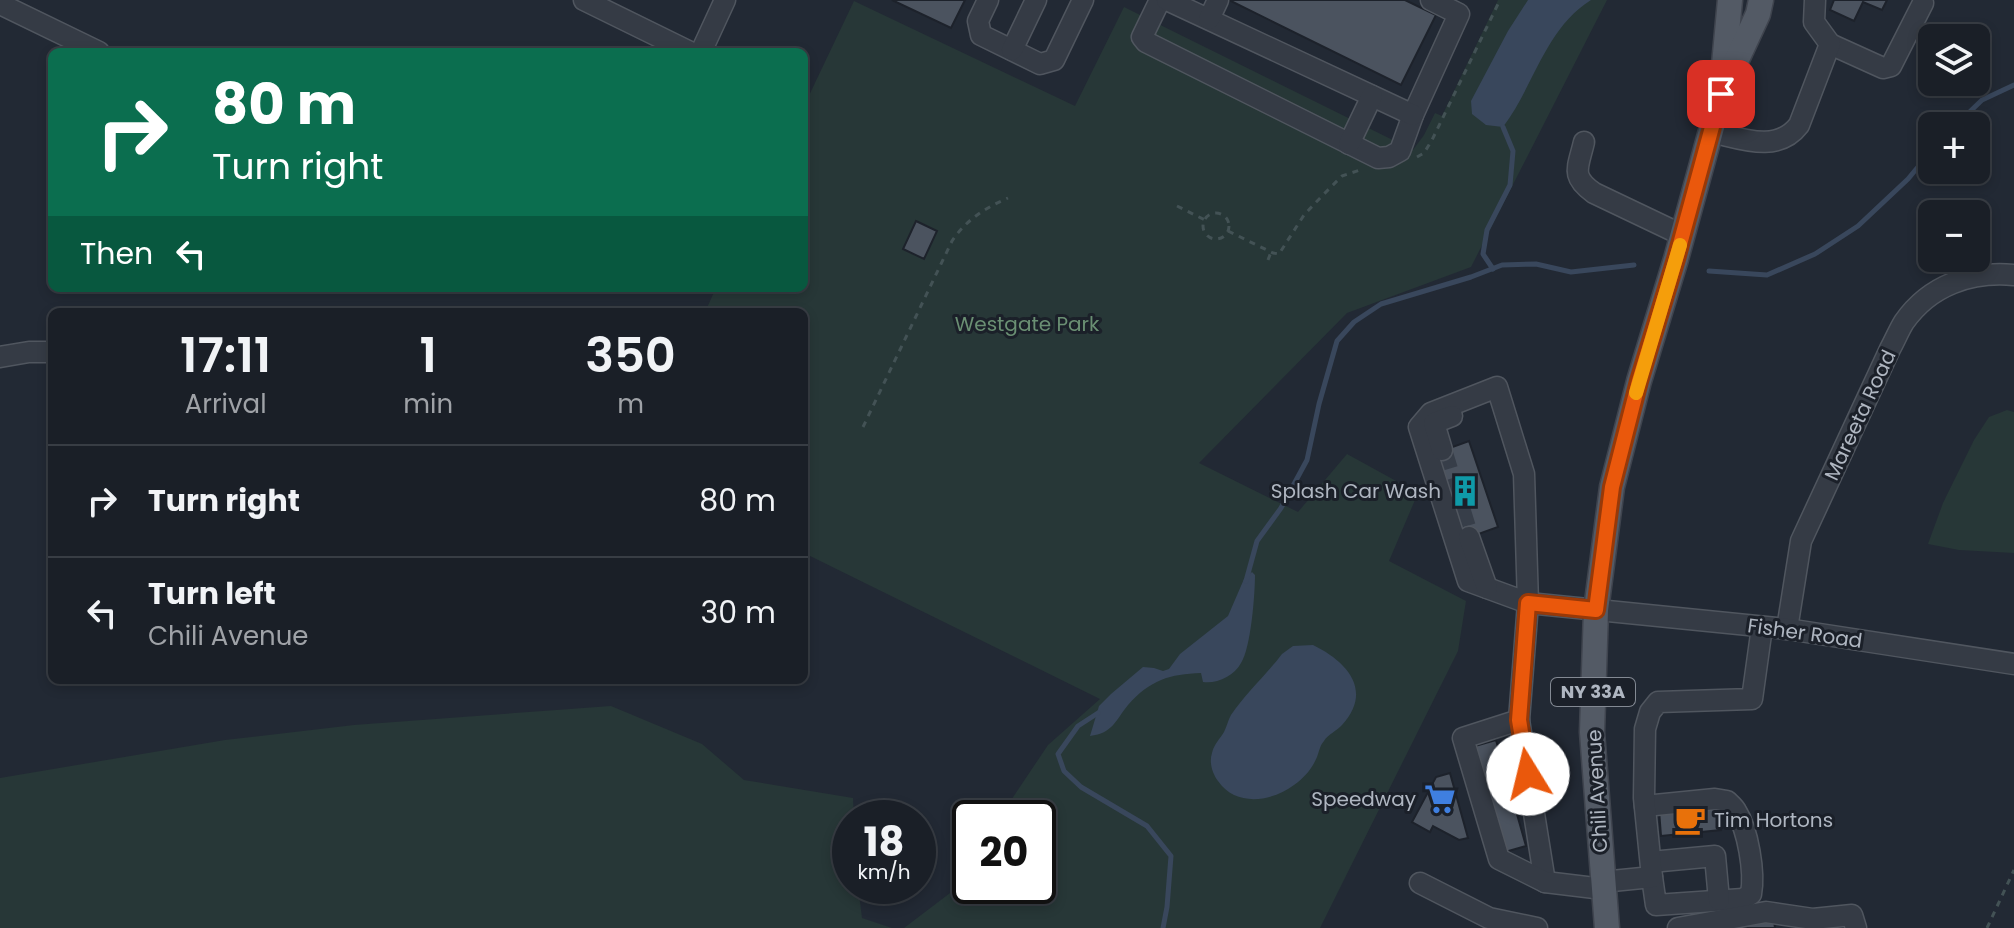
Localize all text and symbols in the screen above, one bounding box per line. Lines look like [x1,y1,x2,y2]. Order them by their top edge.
map controls [1918,24,1990,272]
button: layers [1918,24,1990,96]
pin [1687,60,1755,128]
text: 80 m [212,65,356,144]
icon: arrive [1699,72,1743,116]
icon: right [80,80,184,184]
button: + [1918,112,1990,184]
text: Turn right [212,141,383,192]
button: − [1918,200,1990,272]
text: Then [80,232,153,275]
icon: left [169,232,213,276]
park label: Westgate Park [955,310,1100,338]
text: 17:11 [180,322,271,389]
text: 1 [419,322,437,389]
text: 350 [585,322,676,389]
street label: Mareeta Road [1817,345,1903,485]
text: Arrival [185,386,267,422]
text: min [403,386,453,422]
text: m [617,386,644,422]
building icon: Splash Car Wash [1448,474,1482,508]
place label: Splash Car Wash [1271,477,1441,505]
icon: right [80,479,124,523]
text: Turn right [148,479,300,522]
text: 80 m [699,479,776,522]
text: Turn left [148,572,276,615]
icon: left [80,591,124,635]
text: 30 m [701,591,776,634]
street label: Fisher Road [1746,611,1864,655]
text: Chili Avenue [148,618,308,654]
road number: NY 33A [1551,678,1635,706]
street label: Chili Avenue [1580,729,1614,853]
position arrow [1486,732,1570,816]
supermarket icon: Speedway [1423,782,1457,816]
place label: Speedway [1311,785,1416,813]
speed limit sign: 20 [952,800,1056,904]
cafe icon: Tim Hortons [1673,803,1707,837]
place label: Tim Hortons [1714,806,1833,834]
text: 18 [864,814,904,870]
text: km/h [857,858,911,886]

